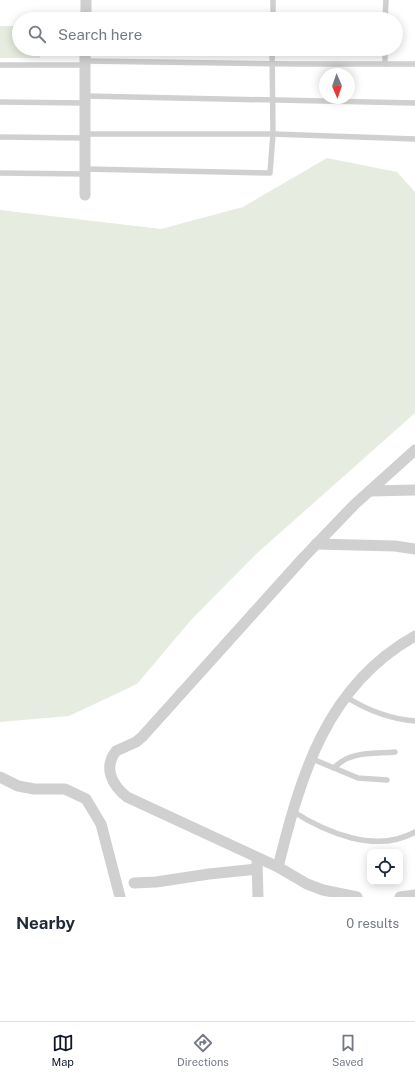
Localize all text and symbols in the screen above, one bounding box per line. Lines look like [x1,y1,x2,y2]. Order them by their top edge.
search box [12,12,403,56]
icon: search [26,23,48,45]
text: Search here [58,26,142,43]
north arrow [319,68,355,104]
map controls [367,849,403,885]
button: locate [367,849,403,885]
text: Nearby [16,913,75,933]
text: 0 results [346,916,399,931]
tab: Map [52,1032,74,1068]
tab: Directions [177,1032,229,1068]
tab: Saved [332,1032,363,1068]

